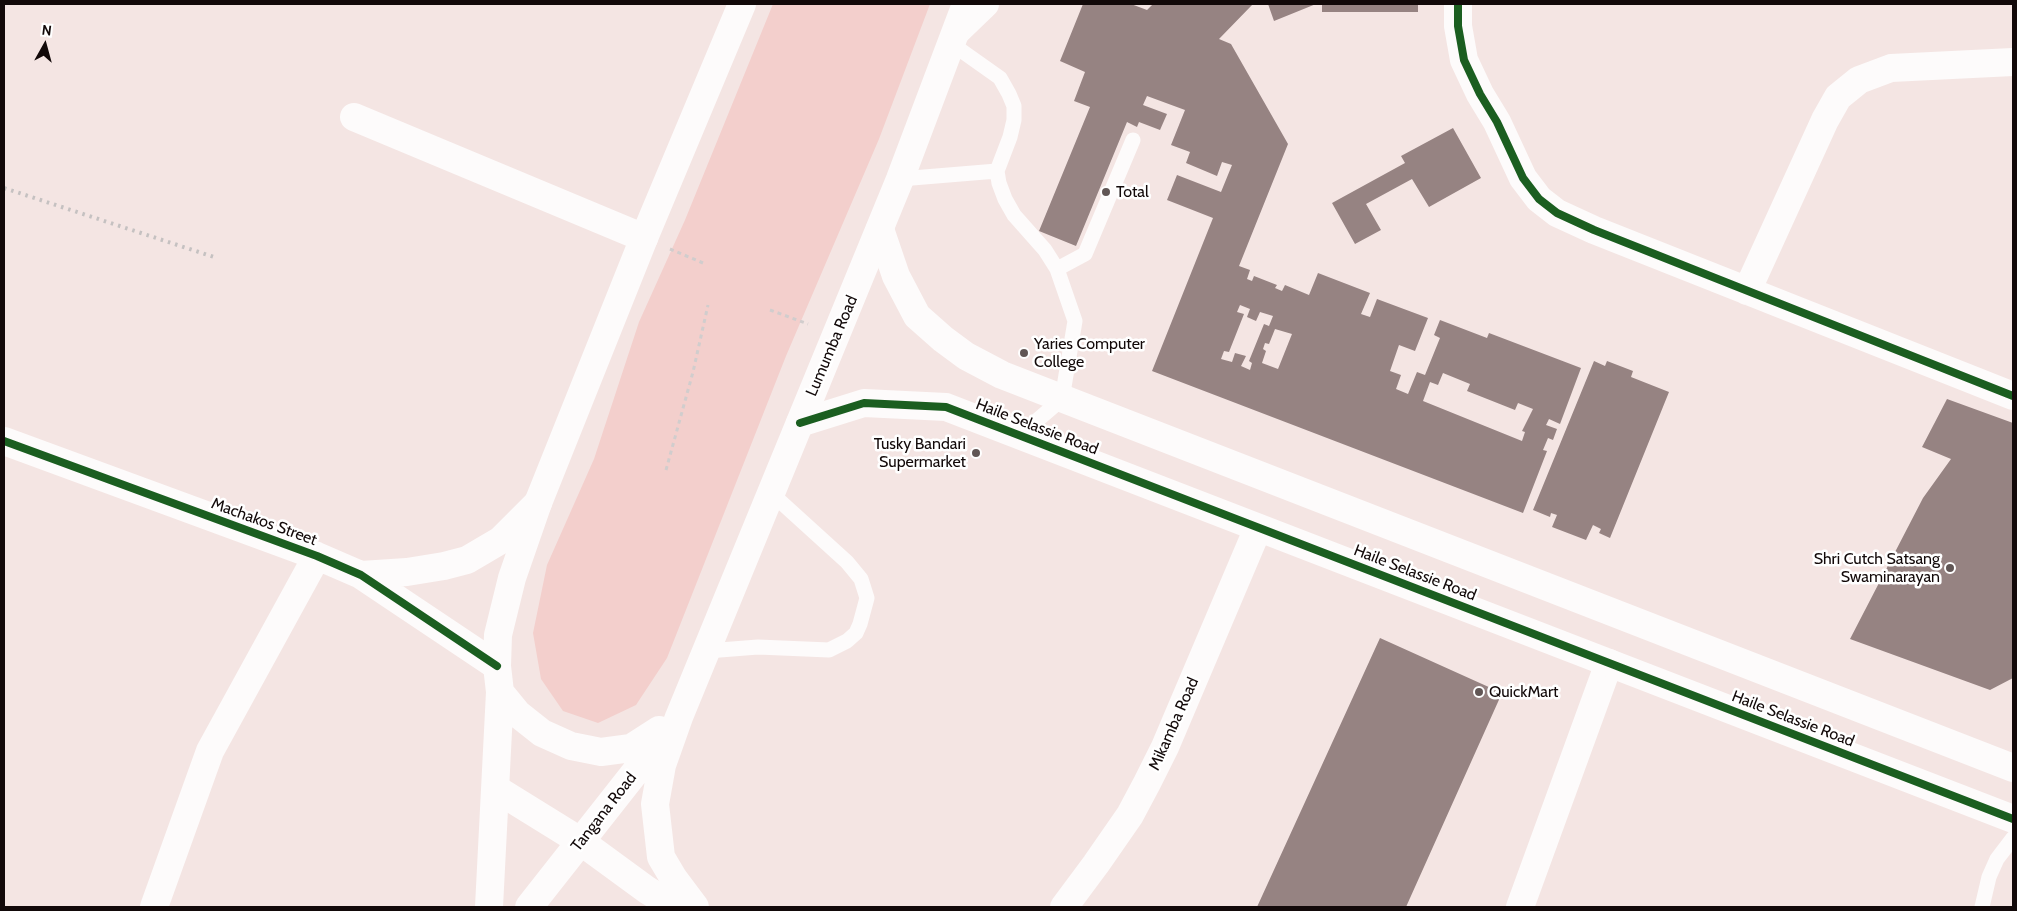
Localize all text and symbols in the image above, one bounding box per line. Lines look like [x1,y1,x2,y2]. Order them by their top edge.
north arrow [20,20,70,70]
text: N [41,21,53,40]
place label: Total [1116,182,1149,202]
marker: Total [1100,186,1112,198]
street label: Lumumba Road [802,293,862,399]
place label: Yaries Computer College [1034,334,1145,372]
marker: Yaries Computer College [1018,347,1030,359]
street label: Haile Selassie Road [973,395,1101,459]
place label: Tusky Bandari Supermarket [874,434,966,472]
marker: Tusky Bandari Supermarket [970,447,982,459]
street label: Machakos Street [208,494,320,550]
street label: Haile Selassie Road [1351,541,1479,605]
place label: Shri Cutch Satsang Swaminarayan [1814,549,1940,587]
marker: Shri Cutch Satsang Swaminarayan [1944,562,1956,574]
street label: Mikamba Road [1145,674,1203,774]
place label: QuickMart [1489,682,1558,702]
marker: QuickMart [1473,686,1485,698]
street label: Haile Selassie Road [1729,687,1857,751]
street label: Tangana Road [567,769,641,855]

